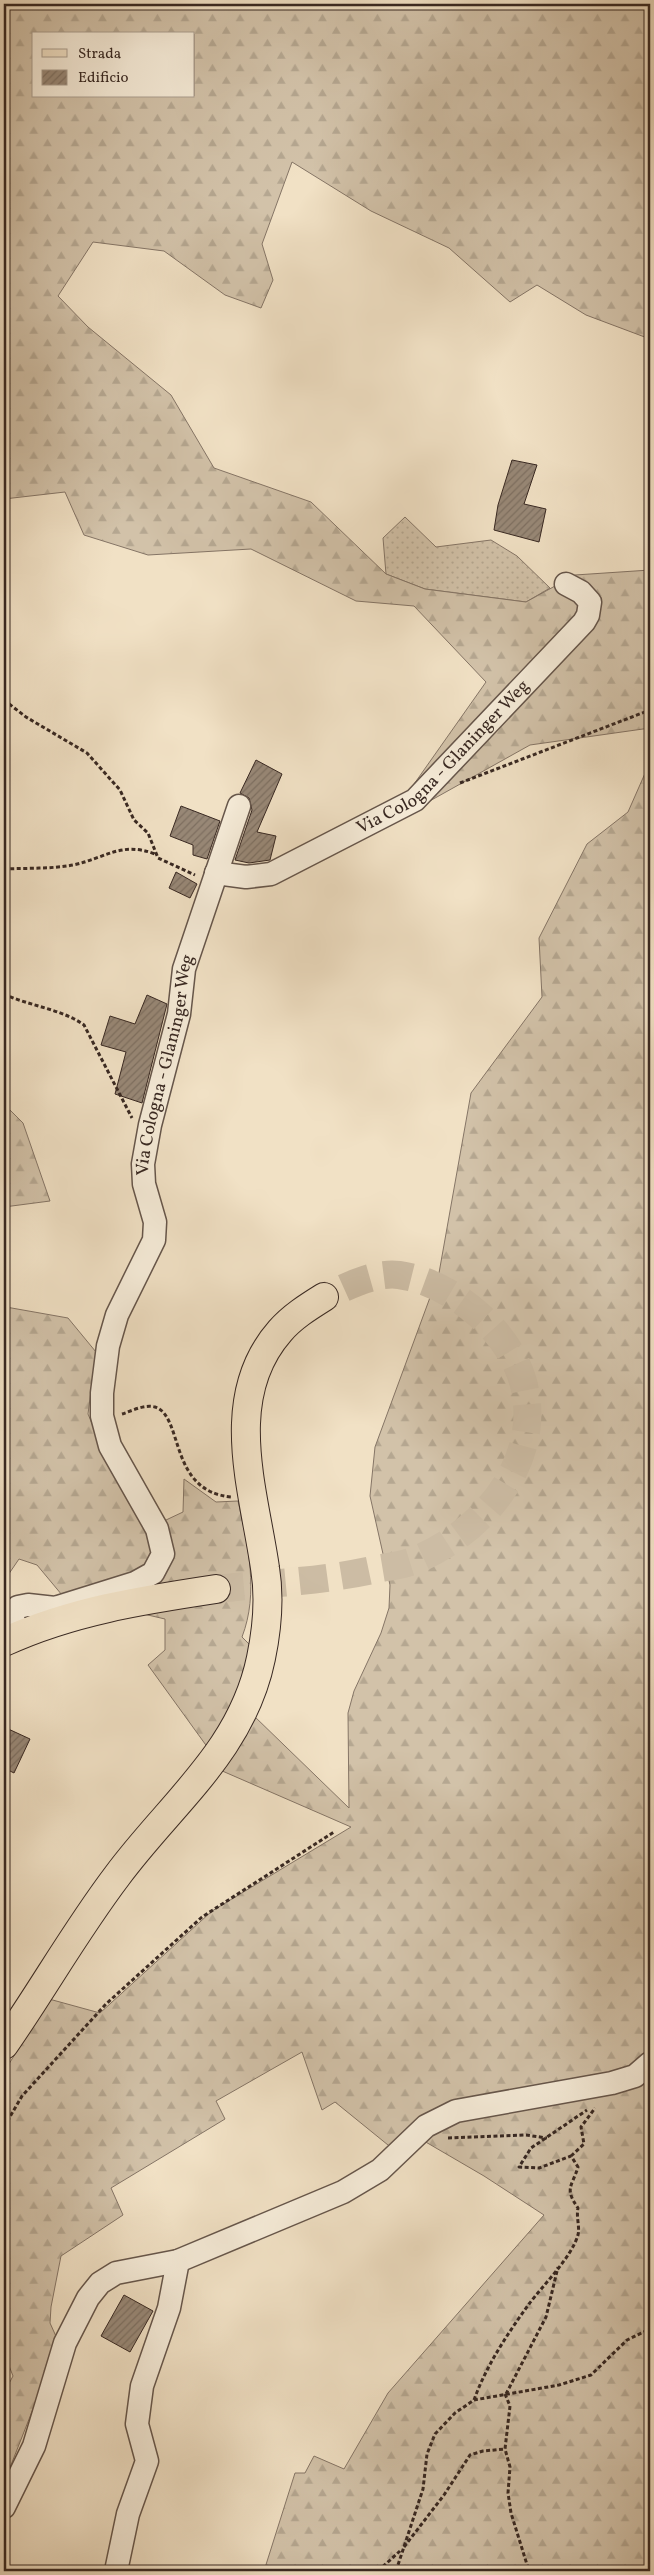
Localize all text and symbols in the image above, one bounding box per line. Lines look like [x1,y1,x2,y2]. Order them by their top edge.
legend [32,32,195,98]
text: Strada [78,44,121,65]
text: Edificio [78,68,129,89]
street label: Via Cologna - Glaninger Weg [352,674,535,840]
street label: Via Cologna - Glaninger Weg [130,951,201,1176]

